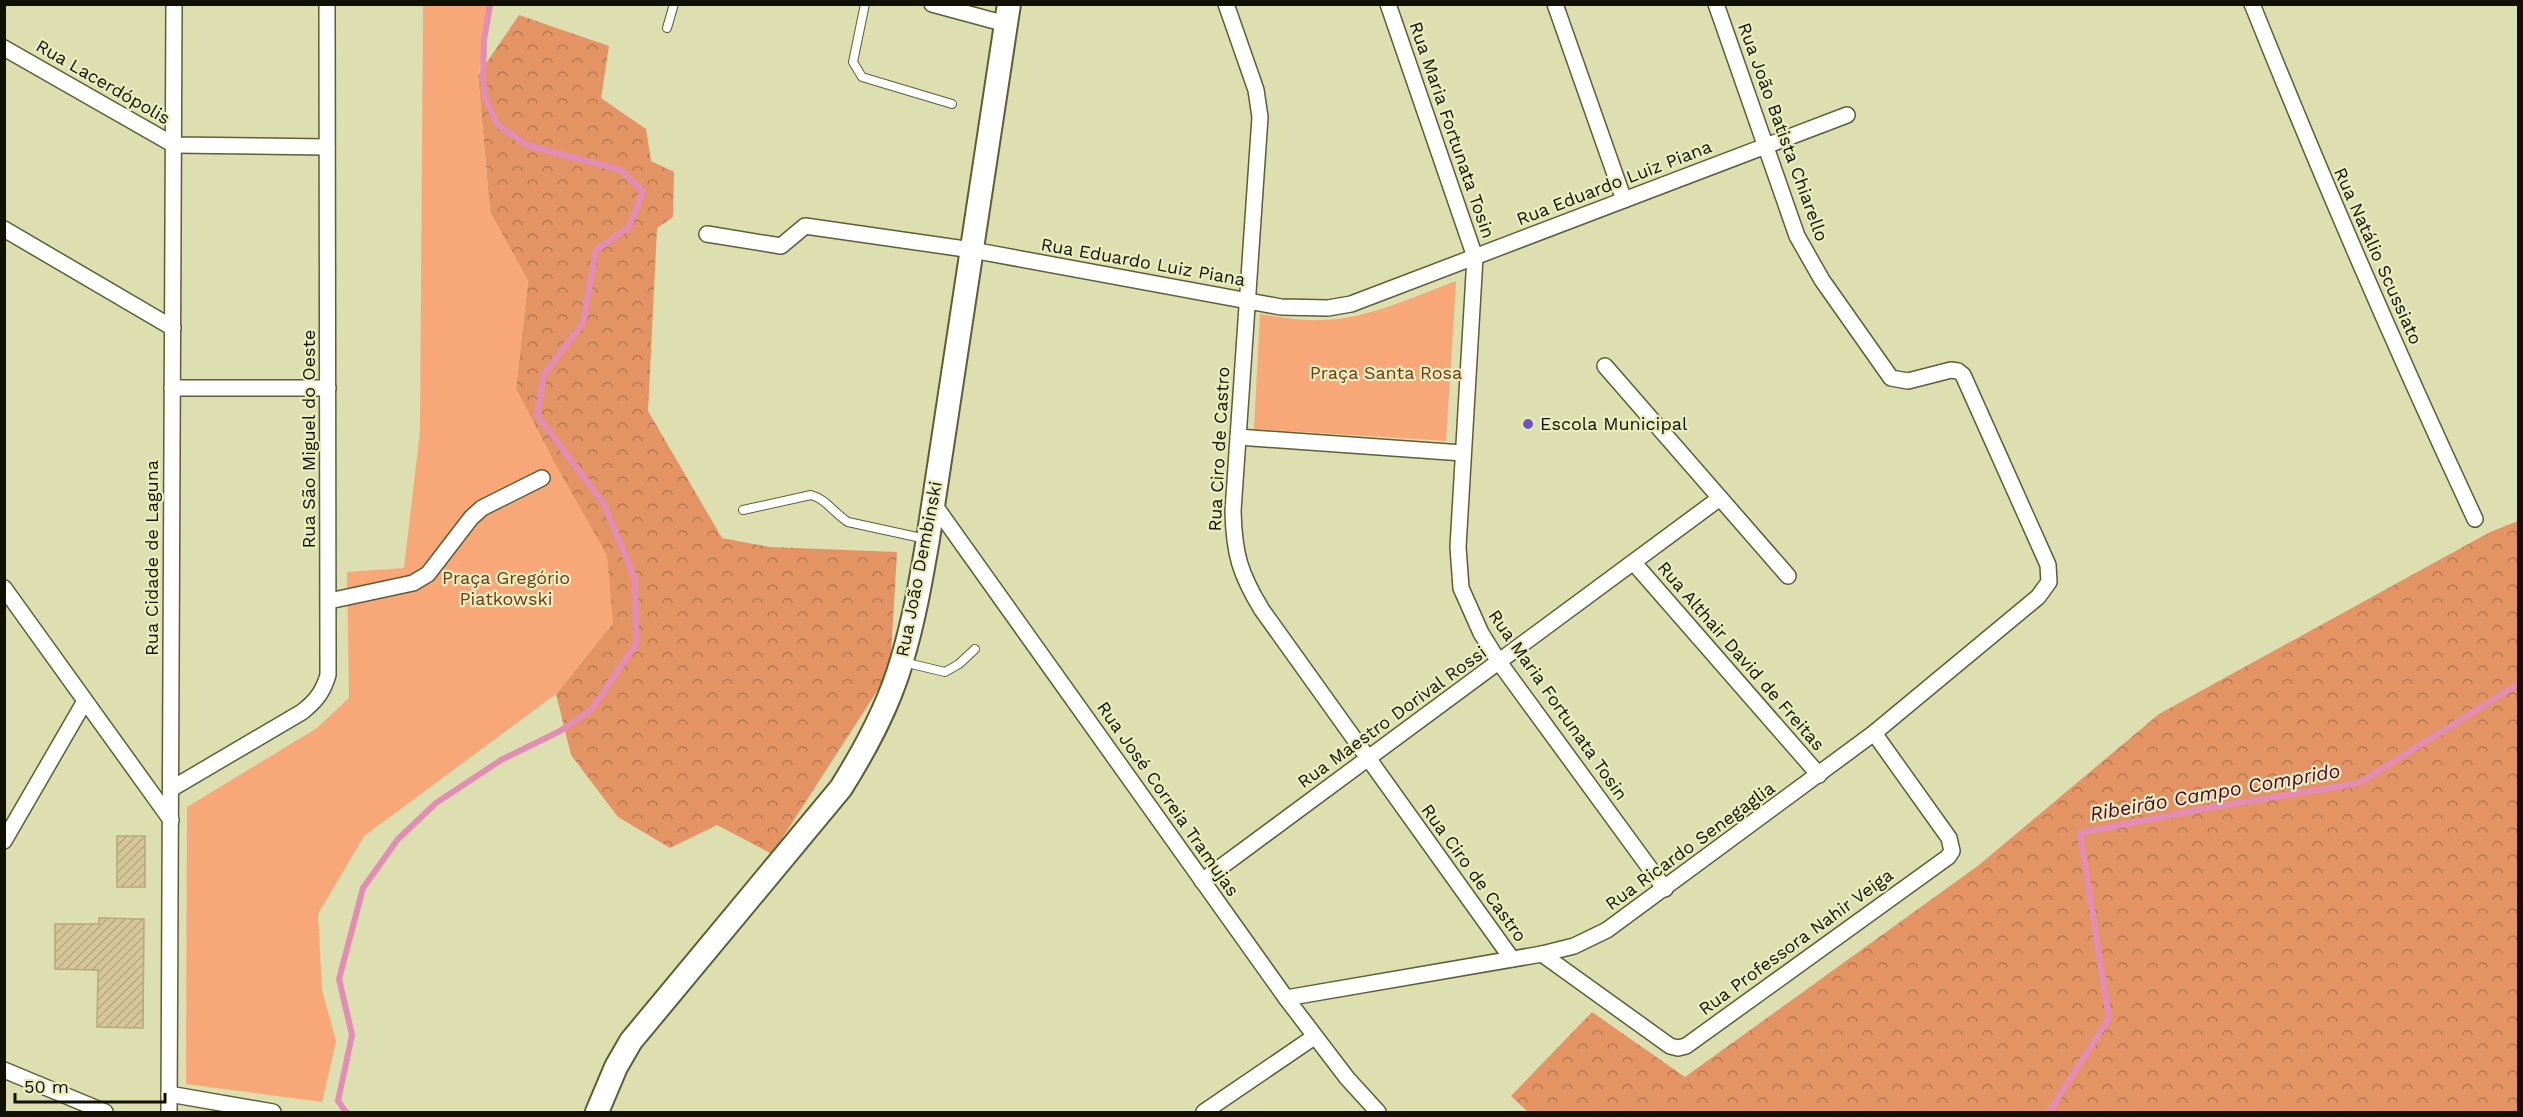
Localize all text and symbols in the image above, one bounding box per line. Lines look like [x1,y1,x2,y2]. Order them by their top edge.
street label: Rua Maria Fortunata Tosin [1405,19,1499,241]
street label: Rua João Batista Chiarello [1734,20,1833,244]
street label: Rua Lacerdópolis [33,35,174,128]
street label: Rua Eduardo Luiz Piana [1513,136,1714,229]
street label: Rua Natálio Scussiato [2330,164,2427,347]
street label: Rua Eduardo Luiz Piana [1039,233,1247,290]
street label: Rua São Miguel do Oeste [298,329,319,549]
park label: Praça Santa Rosa [1310,362,1462,383]
street label: Rua Ciro de Castro [1204,366,1233,532]
place label: Escola Municipal [1540,413,1688,434]
marker: Escola Municipal [1521,417,1535,431]
street label: Rua Cidade de Laguna [141,460,162,656]
street label: Rua João Dembinski [891,479,946,659]
street label: Rua Althair David de Freitas [1653,557,1829,755]
park label: Praça Gregório Piatkowski [442,567,570,609]
street label: Rua Maria Fortunata Tosin [1485,605,1632,804]
street label: Rua Maestro Dorival Rossi [1293,641,1490,792]
street label: Rua José Correia Tramujas [1093,697,1244,900]
water label: Ribeirão Campo Comprido [2088,758,2342,826]
street label: Rua Ricardo Senegaglia [1601,777,1779,914]
street label: Rua Ciro de Castro [1417,800,1531,946]
street label: Rua Professora Nahir Veiga [1695,864,1897,1019]
scale bar [15,1066,165,1104]
text: 50 m [24,1076,69,1097]

